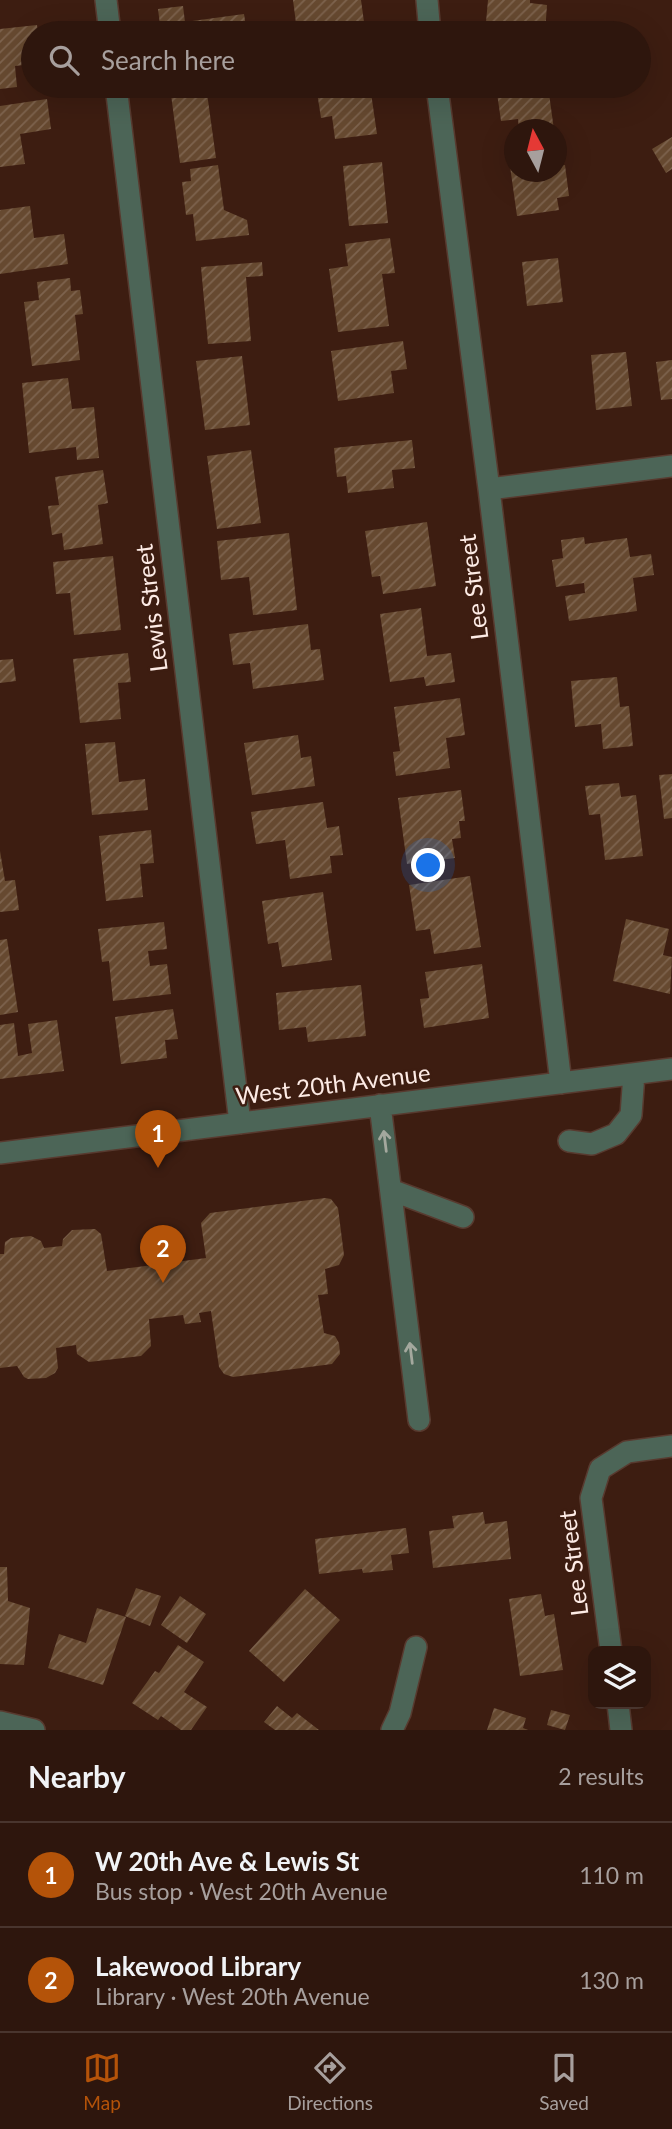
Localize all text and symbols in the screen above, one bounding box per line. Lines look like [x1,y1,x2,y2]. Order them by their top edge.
search box [21,21,651,98]
icon: search [45,41,83,79]
text: Search here [101,44,235,76]
north arrow [504,119,567,182]
street label: Lee Street [452,532,493,642]
street label: Lewis Street [128,542,173,674]
your location [411,848,445,882]
street label: West 20th Avenue [234,1057,432,1110]
pin: 1 [135,1110,181,1168]
one-way arrow [378,1130,391,1153]
pin: 2 [140,1225,186,1283]
one-way arrow [405,1342,418,1364]
street label: Lee Street [552,1508,593,1618]
map controls [588,1646,651,1709]
button: layers [588,1646,651,1709]
text: Nearby [28,1758,126,1794]
text: 2 results [558,1762,644,1790]
text: W 20th Ave & Lewis St [95,1845,359,1877]
text: 1 [44,1861,58,1889]
text: 110 m [579,1861,644,1889]
text: Bus stop · West 20th Avenue [95,1877,388,1905]
text: Lakewood Library [95,1950,301,1982]
text: 2 [44,1966,58,1994]
text: 130 m [579,1966,644,1994]
text: Library · West 20th Avenue [95,1982,370,2010]
tab: Map [83,2049,121,2114]
tab: Directions [287,2049,373,2114]
tab: Saved [539,2049,589,2114]

